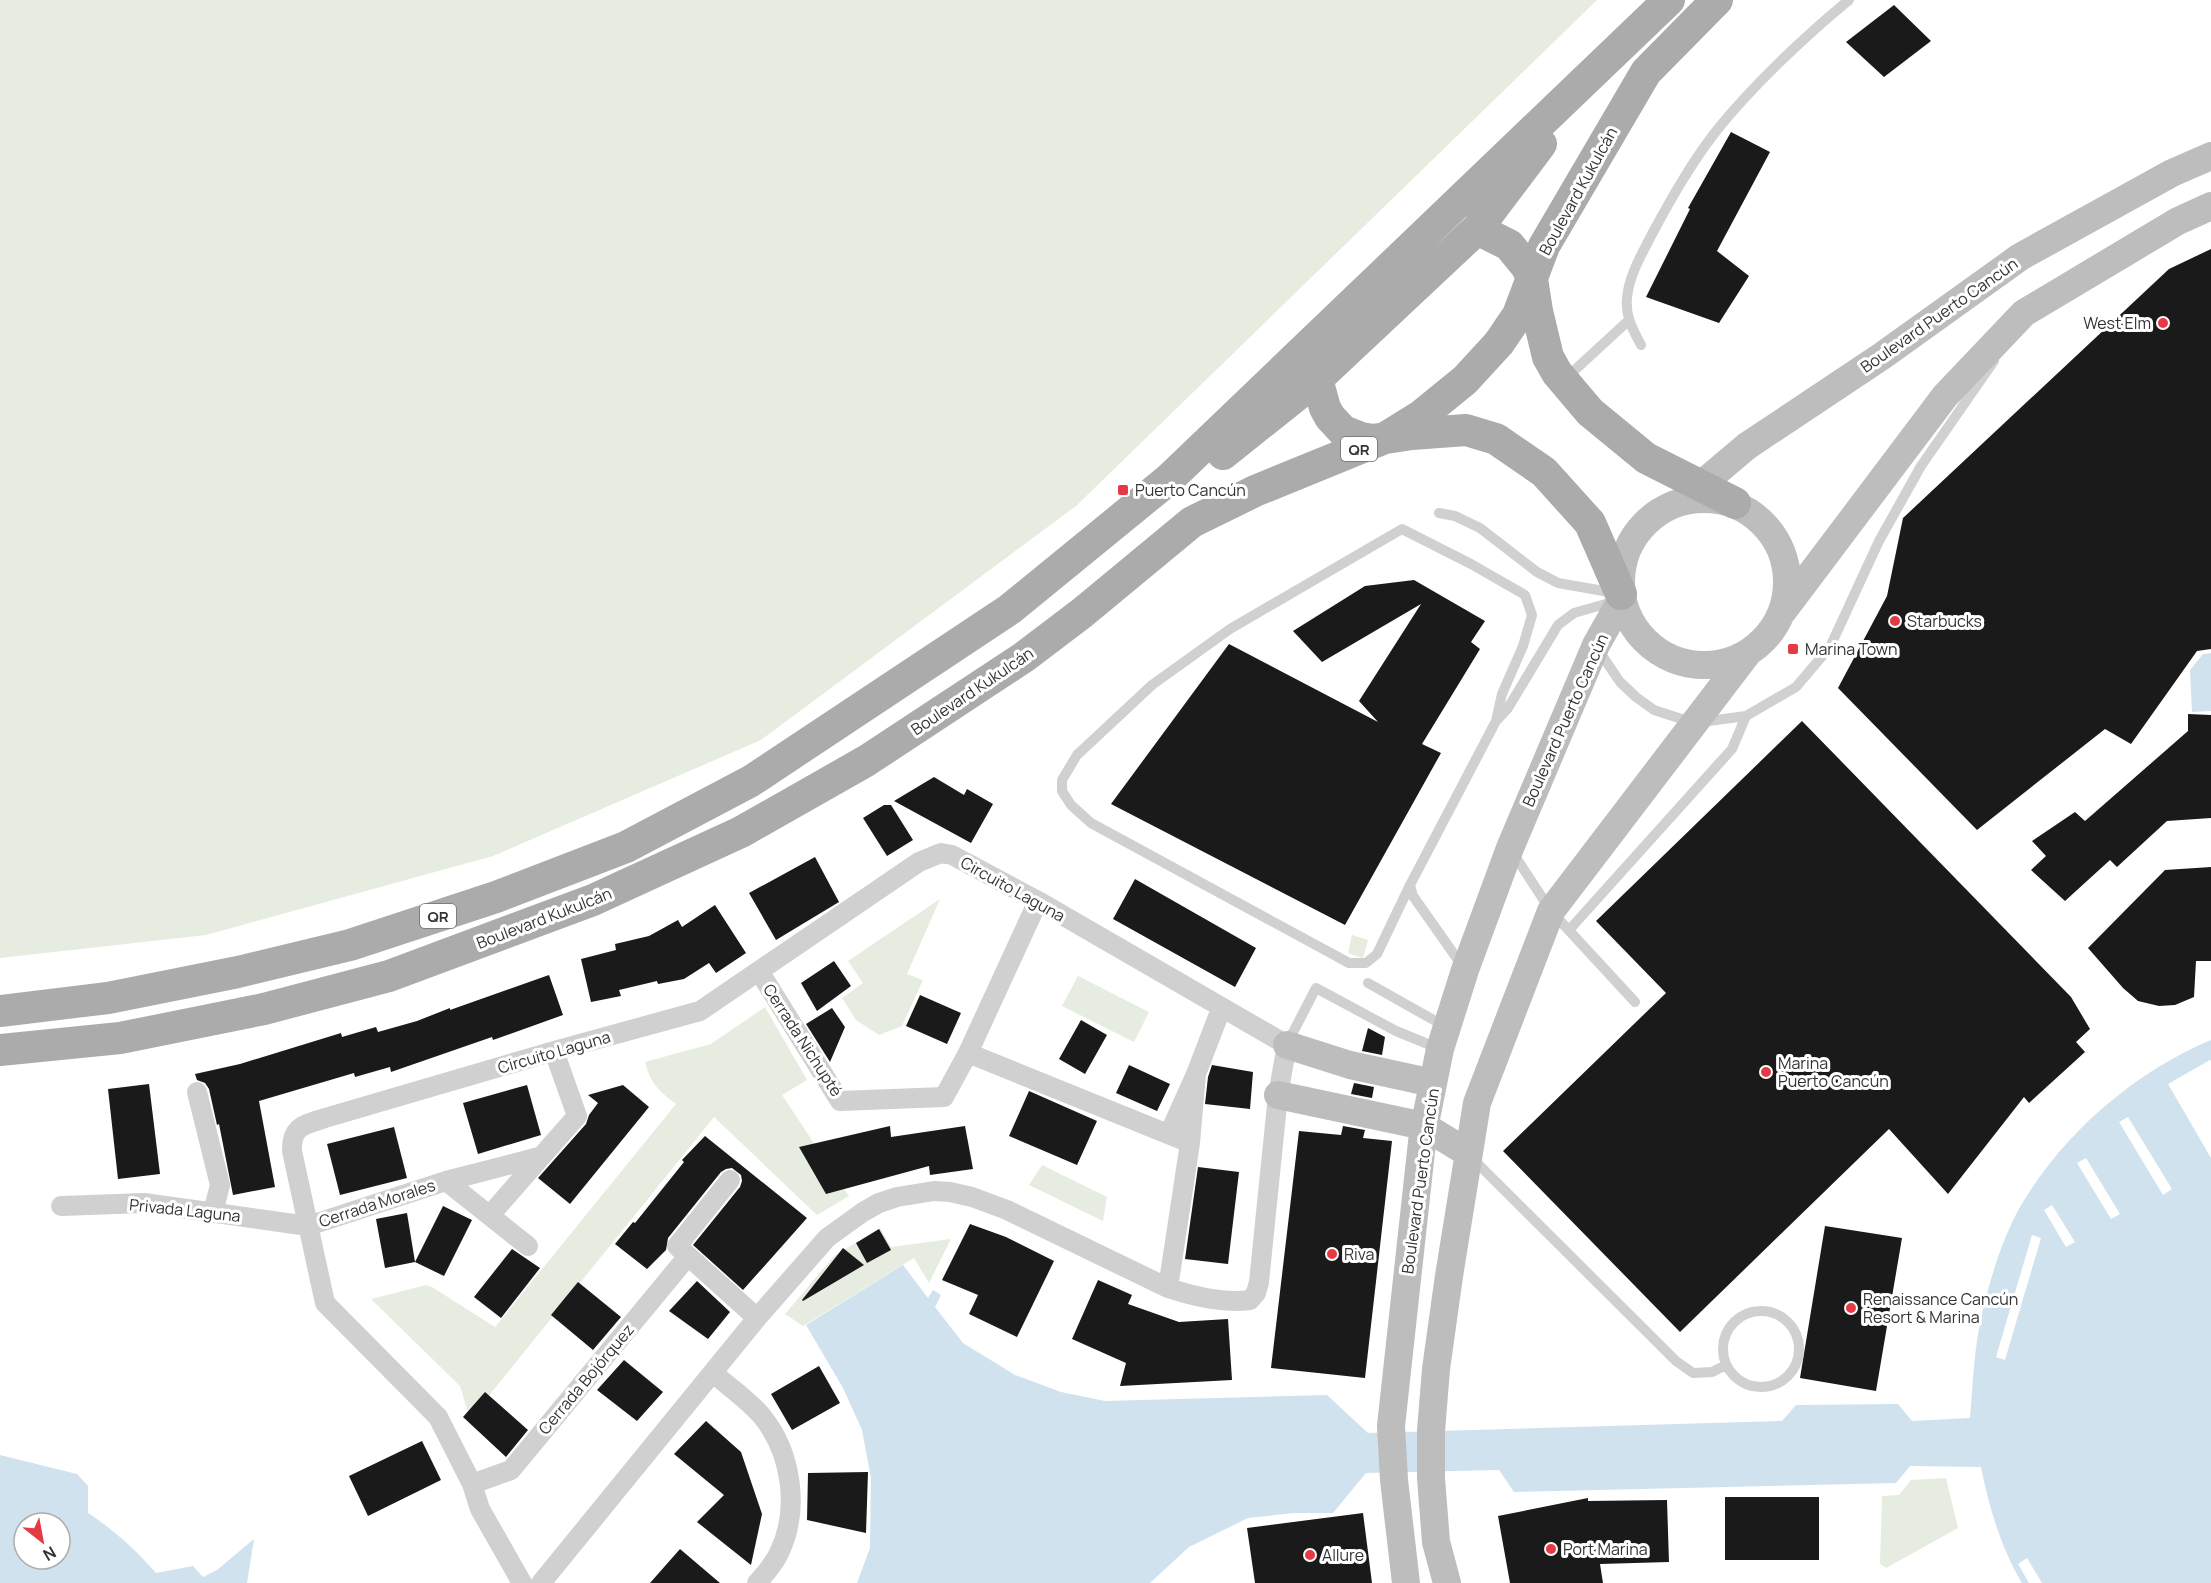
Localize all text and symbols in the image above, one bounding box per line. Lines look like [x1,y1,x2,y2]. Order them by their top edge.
street label: Boulevard Kukulcán [1534,123,1622,259]
street label: Boulevard Puerto Cancún [1856,252,2022,378]
place label: West Elm [2083,312,2151,334]
marker: West Elm [2156,316,2170,330]
road number: QR [1341,437,1377,461]
place label: Puerto Cancún [1135,479,1246,501]
marker: Puerto Cancún [1116,483,1130,497]
place label: Starbucks [1907,610,1982,632]
marker: Starbucks [1888,614,1902,628]
street label: Boulevard Puerto Cancún [1517,630,1613,810]
place label: Marina Town [1805,638,1898,660]
street label: Boulevard Kukulcán [906,642,1038,740]
marker: Marina Town [1786,642,1800,656]
street label: Circuito Laguna [957,851,1069,927]
street label: Boulevard Kukulcán [473,882,615,954]
road number: QR [420,904,456,928]
street label: Cerrada Nichupté [758,979,848,1101]
street label: Circuito Laguna [495,1025,613,1079]
place label: Marina Puerto Cancún [1778,1052,1889,1092]
marker: Marina Puerto Cancún [1759,1065,1773,1079]
street label: Boulevard Puerto Cancún [1396,1087,1444,1275]
street label: Cerrada Morales [316,1174,438,1232]
street label: Privada Laguna [128,1193,242,1227]
place label: Riva [1344,1243,1374,1265]
marker: Riva [1325,1247,1339,1261]
place label: Renaissance Cancún Resort & Marina [1863,1288,2018,1328]
marker: Renaissance Cancún Resort & Marina [1844,1301,1858,1315]
street label: Cerrada Bojórquez [533,1319,639,1439]
north arrow [12,1511,72,1571]
place label: Port Marina [1563,1538,1648,1560]
text: N [39,1541,60,1566]
marker: Port Marina [1544,1542,1558,1556]
place label: Allure [1322,1544,1364,1566]
marker: Allure [1303,1548,1317,1562]

